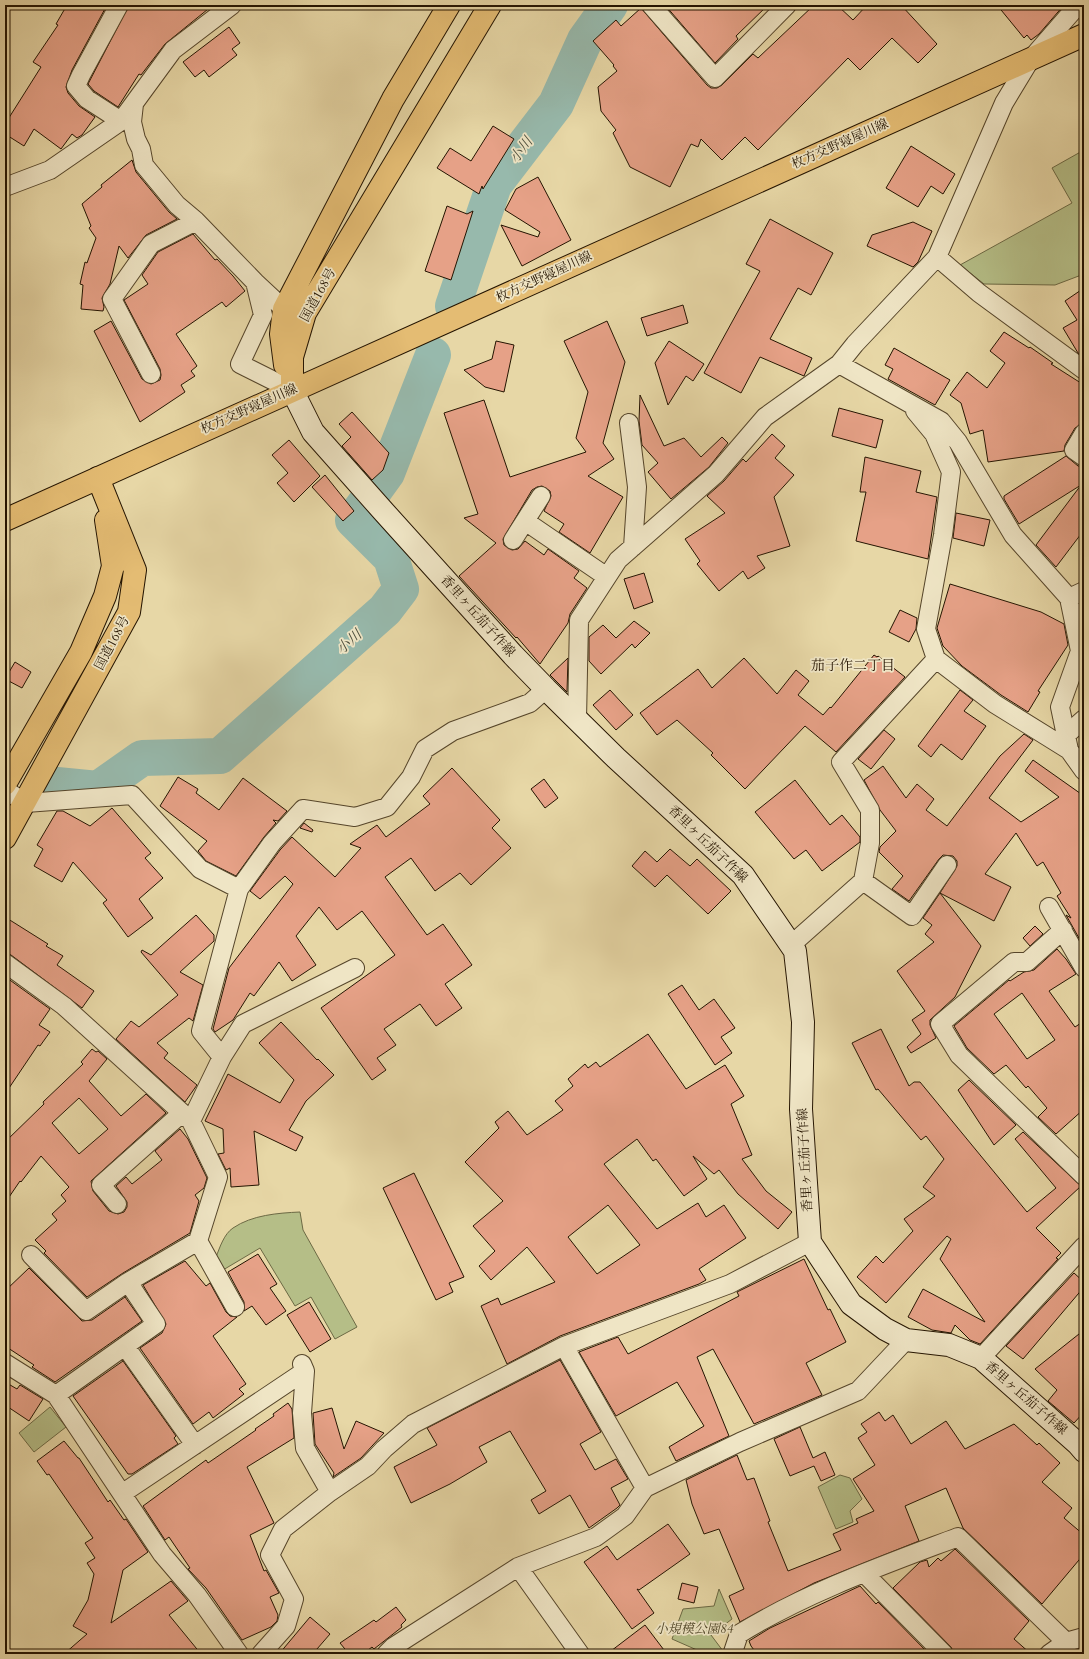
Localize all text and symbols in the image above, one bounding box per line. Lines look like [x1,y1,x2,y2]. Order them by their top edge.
street label: 枚方交野寝屋川線 [789,115,891,173]
water label: 小川 [505,132,538,167]
street label: 枚方交野寝屋川線 [493,247,595,307]
street label: 国道168号 [296,265,340,325]
street label: 枚方交野寝屋川線 [198,380,300,438]
street label: 香里ヶ丘茄子作線 [437,571,519,661]
street label: 国道168号 [90,613,134,673]
water label: 小川 [332,624,367,658]
district label: 茄子作二丁目 [811,656,895,675]
street label: 香里ヶ丘茄子作線 [664,801,752,887]
street label: 香里ヶ丘茄子作線 [793,1108,817,1212]
street label: 香里ヶ丘茄子作線 [981,1357,1071,1439]
park label: 小規模公園84 [655,1620,733,1638]

